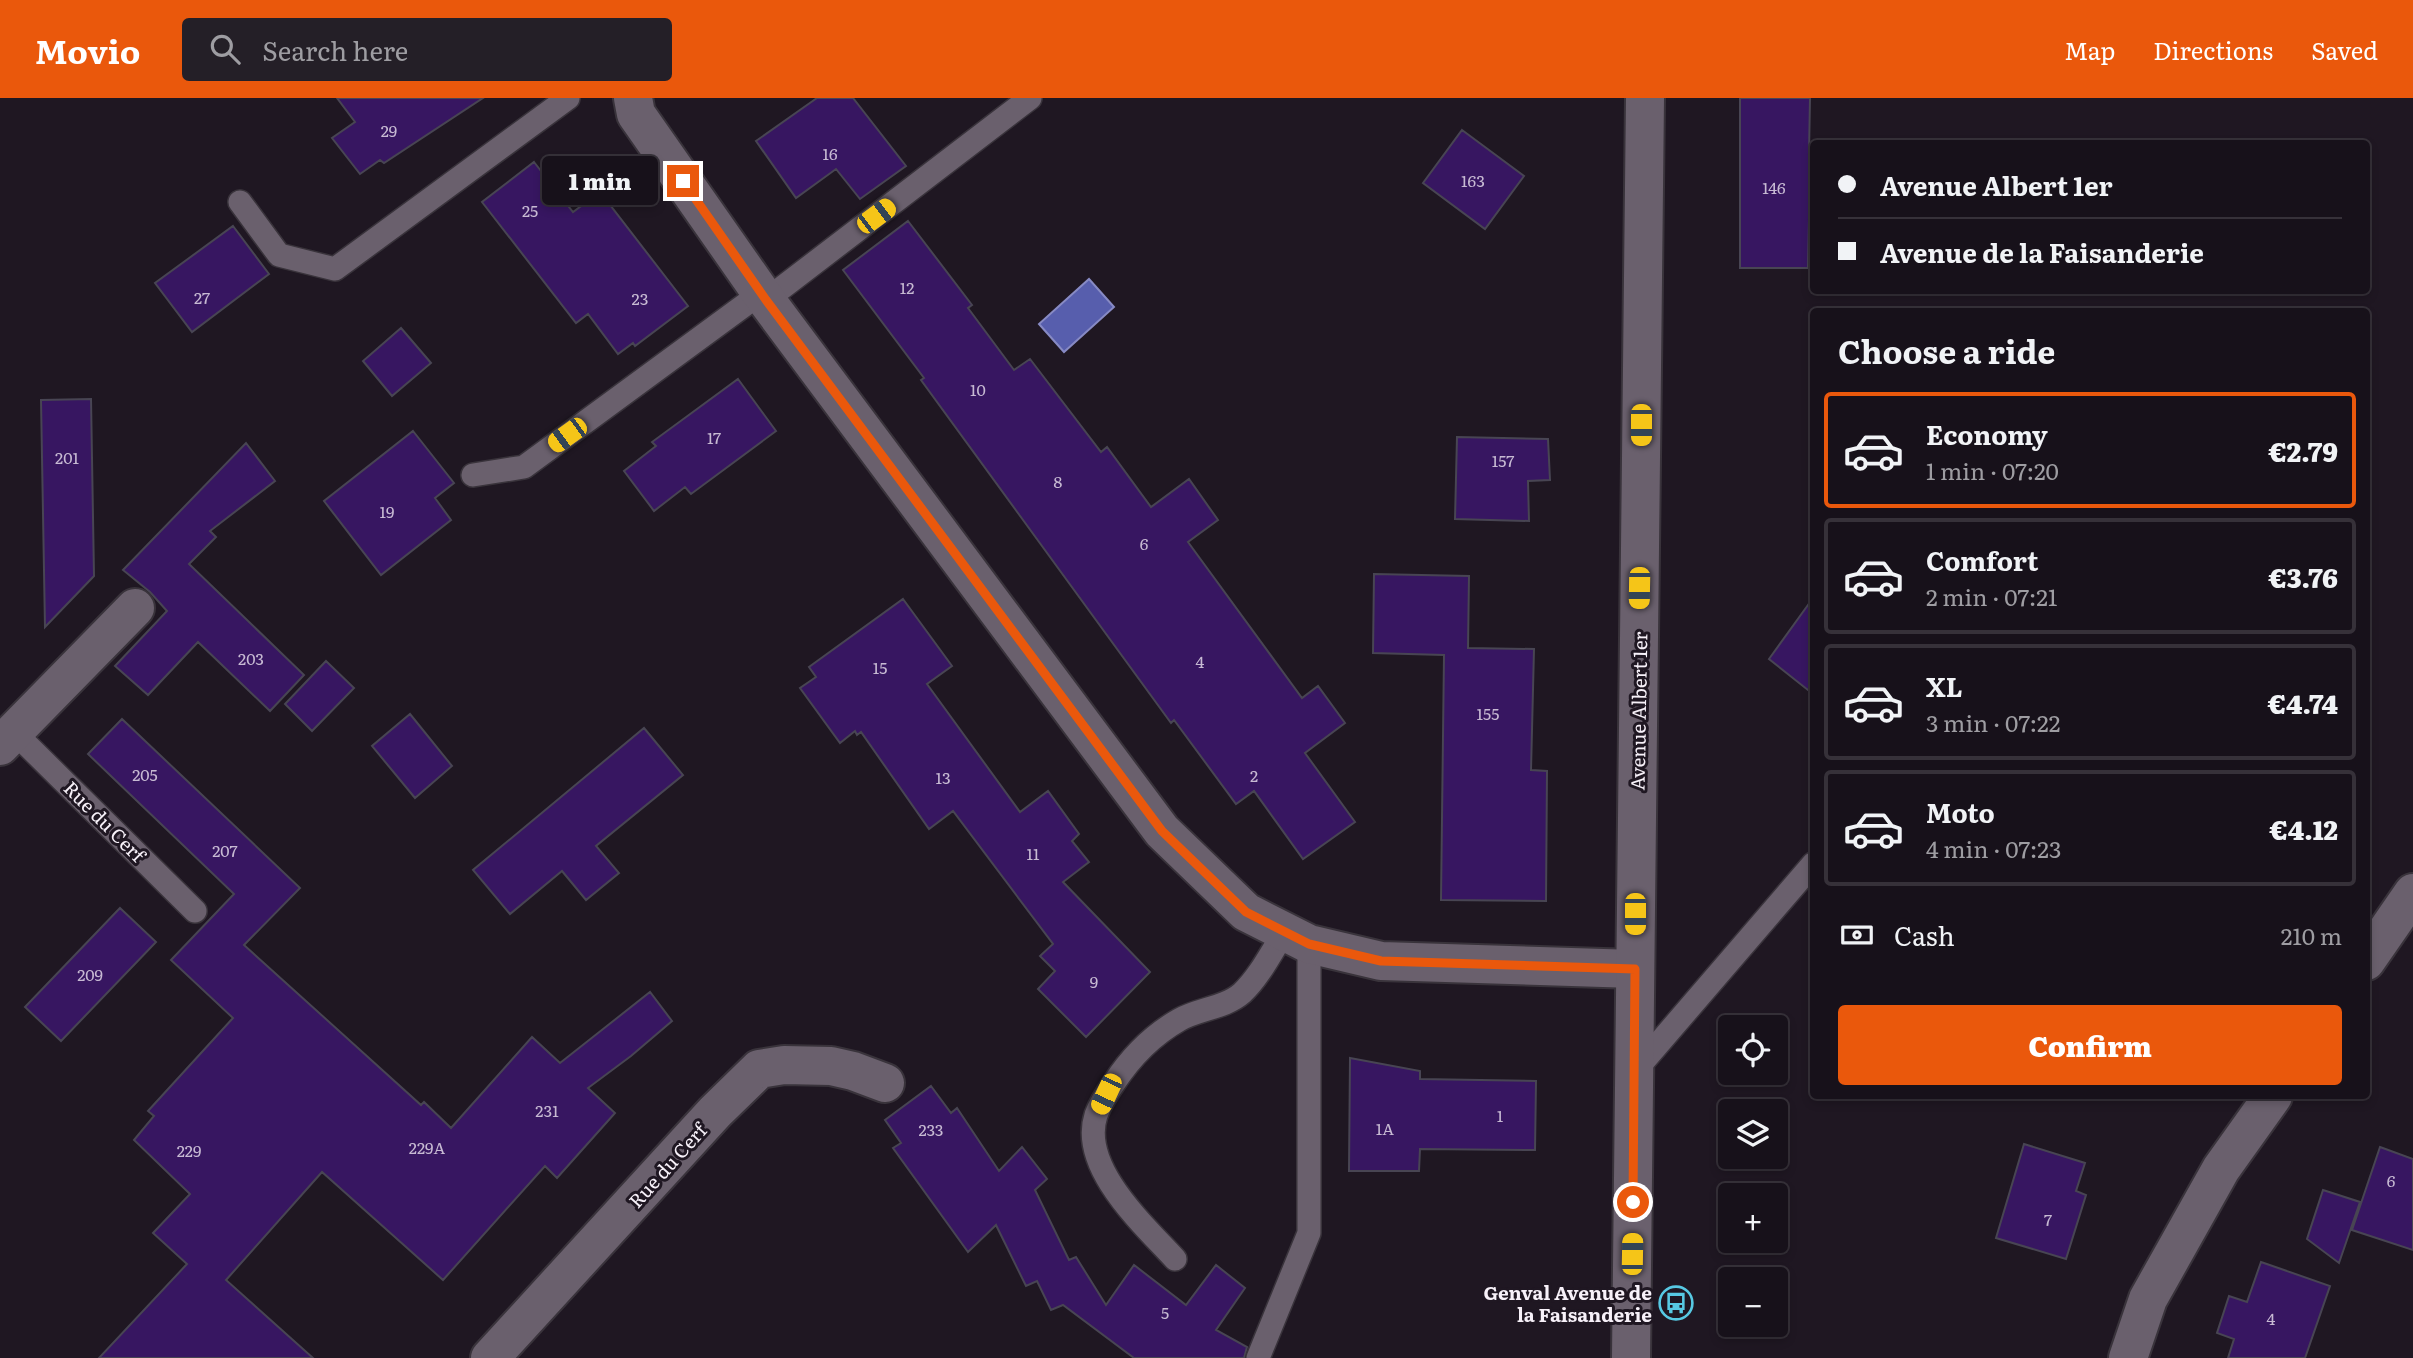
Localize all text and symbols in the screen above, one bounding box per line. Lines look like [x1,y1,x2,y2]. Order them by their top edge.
search box [182,18,672,81]
text: Movio [35,25,140,74]
icon: search [206,30,244,68]
text: Search here [262,30,408,69]
text: Map [2064,32,2115,67]
text: Directions [2153,32,2273,67]
text: Saved [2311,32,2378,67]
house number: 29 [381,118,397,142]
house number: 16 [822,141,838,165]
callout: 1 min [543,156,658,206]
text: 1 min [569,163,631,197]
route end [667,165,699,197]
text: Avenue Albert 1er [1880,165,2113,204]
house number: 163 [1461,168,1485,192]
house number: 146 [1762,175,1786,199]
car [853,195,900,237]
house number: 25 [522,198,538,222]
text: Avenue de la Faisanderie [1880,232,2204,271]
house number: 12 [900,275,914,299]
house number: 27 [194,285,210,309]
house number: 23 [632,286,648,310]
text: Choose a ride [1838,326,2055,374]
house number: 10 [970,377,986,401]
car [1631,404,1652,446]
car [544,414,591,456]
text: Economy [1926,414,2048,453]
icon: car [1842,419,1905,482]
house number: 17 [707,425,721,449]
text: €2.79 [2269,431,2338,470]
house number: 201 [55,445,79,469]
house number: 157 [1492,448,1514,472]
text: 1 min · 07:20 [1926,453,2059,487]
house number: 8 [1054,469,1063,493]
house number: 19 [380,499,394,523]
house number: 6 [1140,531,1149,555]
text: Comfort [1926,540,2038,579]
icon: car [1842,545,1905,608]
text: €3.76 [2269,557,2338,596]
car [1629,567,1650,609]
text: 2 min · 07:21 [1926,579,2057,613]
street label: Avenue Albert 1er [1623,631,1653,791]
house number: 203 [238,646,264,670]
house number: 4 [1196,649,1205,673]
house number: 15 [873,655,887,679]
text: XL [1926,666,1963,705]
icon: car [1842,671,1905,734]
text: €4.74 [2268,683,2338,722]
house number: 155 [1477,701,1499,725]
text: 3 min · 07:22 [1926,705,2060,739]
house number: 205 [132,762,158,786]
house number: 2 [1250,763,1258,787]
house number: 13 [935,765,951,789]
street label: Rue du Cerf [58,774,153,869]
text: Moto [1926,792,1995,831]
icon: car [1842,797,1905,860]
text: €4.12 [2269,809,2338,848]
text: 4 min · 07:23 [1926,831,2061,865]
house number: 207 [212,838,238,862]
house number: 11 [1026,841,1040,865]
car [1625,893,1646,935]
text: Cash [1894,915,1955,954]
icon: cash [1838,916,1876,954]
text: 210 m [2281,918,2342,952]
house number: 209 [77,962,103,986]
house number: 9 [1090,969,1098,993]
button: Confirm [1838,1005,2342,1085]
map controls [1718,1015,1788,1337]
button: locate [1718,1015,1788,1085]
car [1088,1071,1125,1117]
house number: 231 [535,1098,559,1122]
button: layers [1718,1099,1788,1169]
house number: 1 [1497,1103,1504,1127]
street label: Rue du Cerf [621,1115,714,1213]
house number: 1A [1376,1116,1394,1140]
house number: 233 [919,1117,943,1141]
house number: 229A [409,1135,445,1159]
house number: 229 [177,1138,201,1162]
house number: 6 [2387,1168,2396,1192]
button: + [1718,1183,1788,1253]
route start [1617,1186,1649,1218]
house number: 7 [2044,1207,2052,1231]
car [1622,1233,1643,1275]
button: − [1718,1267,1788,1337]
place label: Genval Avenue de la Faisanderie [1483,1278,1652,1328]
bus stop icon: Genval Avenue de la Faisanderie [1657,1284,1695,1322]
house number: 5 [1161,1300,1169,1324]
house number: 4 [2267,1306,2276,1330]

